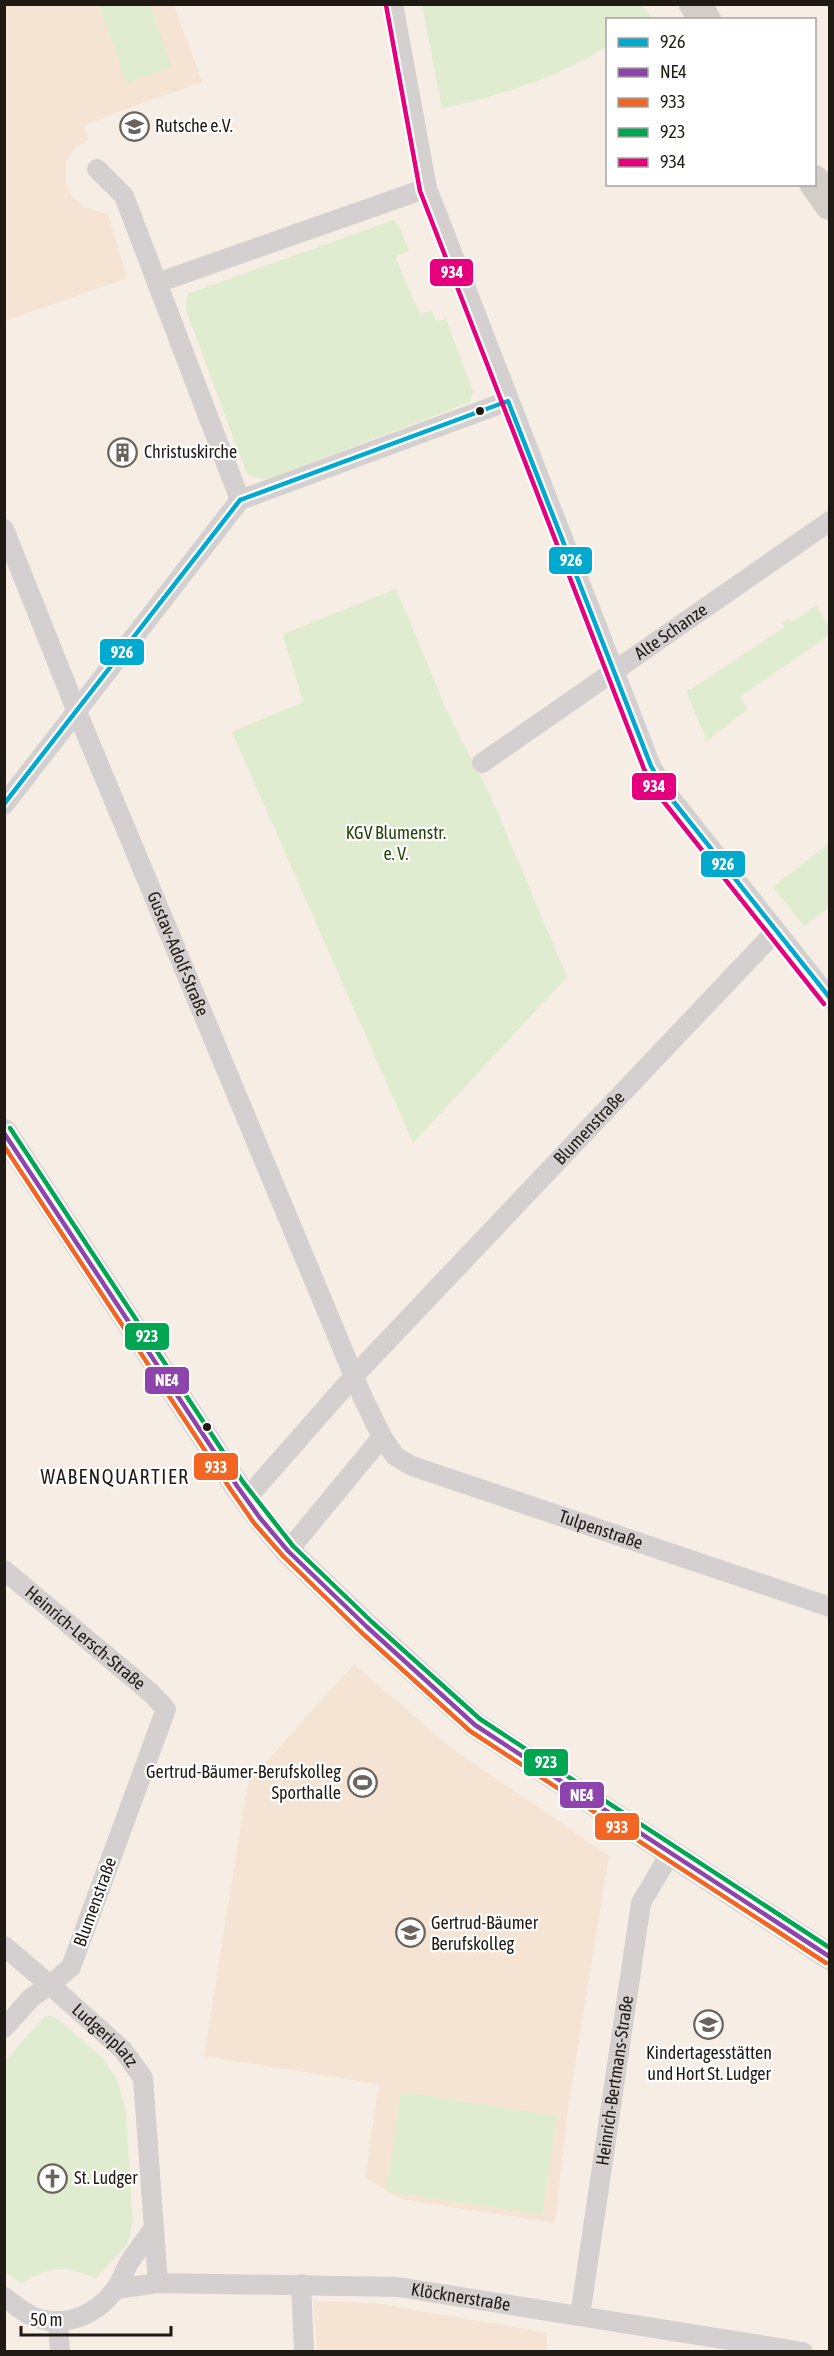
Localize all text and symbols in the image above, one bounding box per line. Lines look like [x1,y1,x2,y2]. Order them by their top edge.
legend [606,18,816,186]
text: 926 [660,31,685,52]
text: NE4 [660,61,687,82]
text: 933 [660,91,685,112]
school or university icon: Rutsche e.V. [118,110,150,142]
place label: Rutsche e.V. [155,115,233,136]
text: 923 [660,121,685,142]
text: 934 [660,151,685,172]
line badge: 934 [429,258,474,287]
text: 934 [441,263,464,281]
unlabelled marker [474,405,486,417]
building icon: Christuskirche [107,436,139,468]
place label: Christuskirche [144,441,237,462]
line badge: 926 [548,546,593,575]
text: 926 [560,551,583,569]
street label: Alte Schanze [630,599,711,664]
line badge: 926 [99,638,145,666]
text: 926 [111,643,134,661]
line badge: 934 [631,772,677,801]
text: 934 [643,777,666,795]
park label: KGV Blumenstr. e. V. [346,822,446,864]
line badge: 926 [700,850,746,878]
text: 926 [712,855,735,873]
street label: Gustav-Adolf-Straße [143,888,214,1019]
street label: Blumenstraße [549,1087,629,1169]
line badge: 923 [124,1322,170,1351]
text: 923 [136,1327,158,1345]
line badge: NE4 [144,1366,190,1395]
text: NE4 [155,1371,179,1389]
unlabelled marker [201,1421,213,1433]
line badge: 933 [193,1452,239,1481]
text: 933 [205,1458,227,1476]
district label: WABENQUARTIER [41,1465,189,1488]
street label: Tulpenstraße [556,1505,646,1553]
street label: Heinrich-Lersch-Straße [21,1581,150,1694]
line badge: 923 [523,1748,569,1777]
text: 923 [535,1753,557,1771]
place label: Gertrud-Bäumer-Berufskolleg Sporthalle [146,1761,341,1803]
sports icon: Gertrud-Bäumer-Berufskolleg Sporthalle [346,1766,378,1798]
line badge: NE4 [559,1781,605,1809]
text: NE4 [570,1786,594,1804]
line badge: 933 [594,1812,640,1841]
text: 933 [606,1818,628,1836]
street label: Blumenstraße [69,1854,120,1949]
place label: Gertrud-Bäumer Berufskolleg [431,1912,539,1954]
school or university icon: Gertrud-Bäumer Berufskolleg [394,1917,426,1949]
street label: Heinrich-Bertmans-Straße [591,1994,637,2167]
street label: Ludgeriplatz [68,1999,143,2071]
school or university icon: Kindertagesstätten und Hort St. Ludger [693,2008,725,2040]
place label: Kindertagesstätten und Hort St. Ludger [646,2042,772,2084]
church icon: St. Ludger [37,2162,69,2194]
place label: St. Ludger [74,2167,138,2188]
street label: Klöcknerstraße [410,2278,512,2315]
scale bar [21,2299,171,2337]
text: 50 m [30,2309,62,2330]

